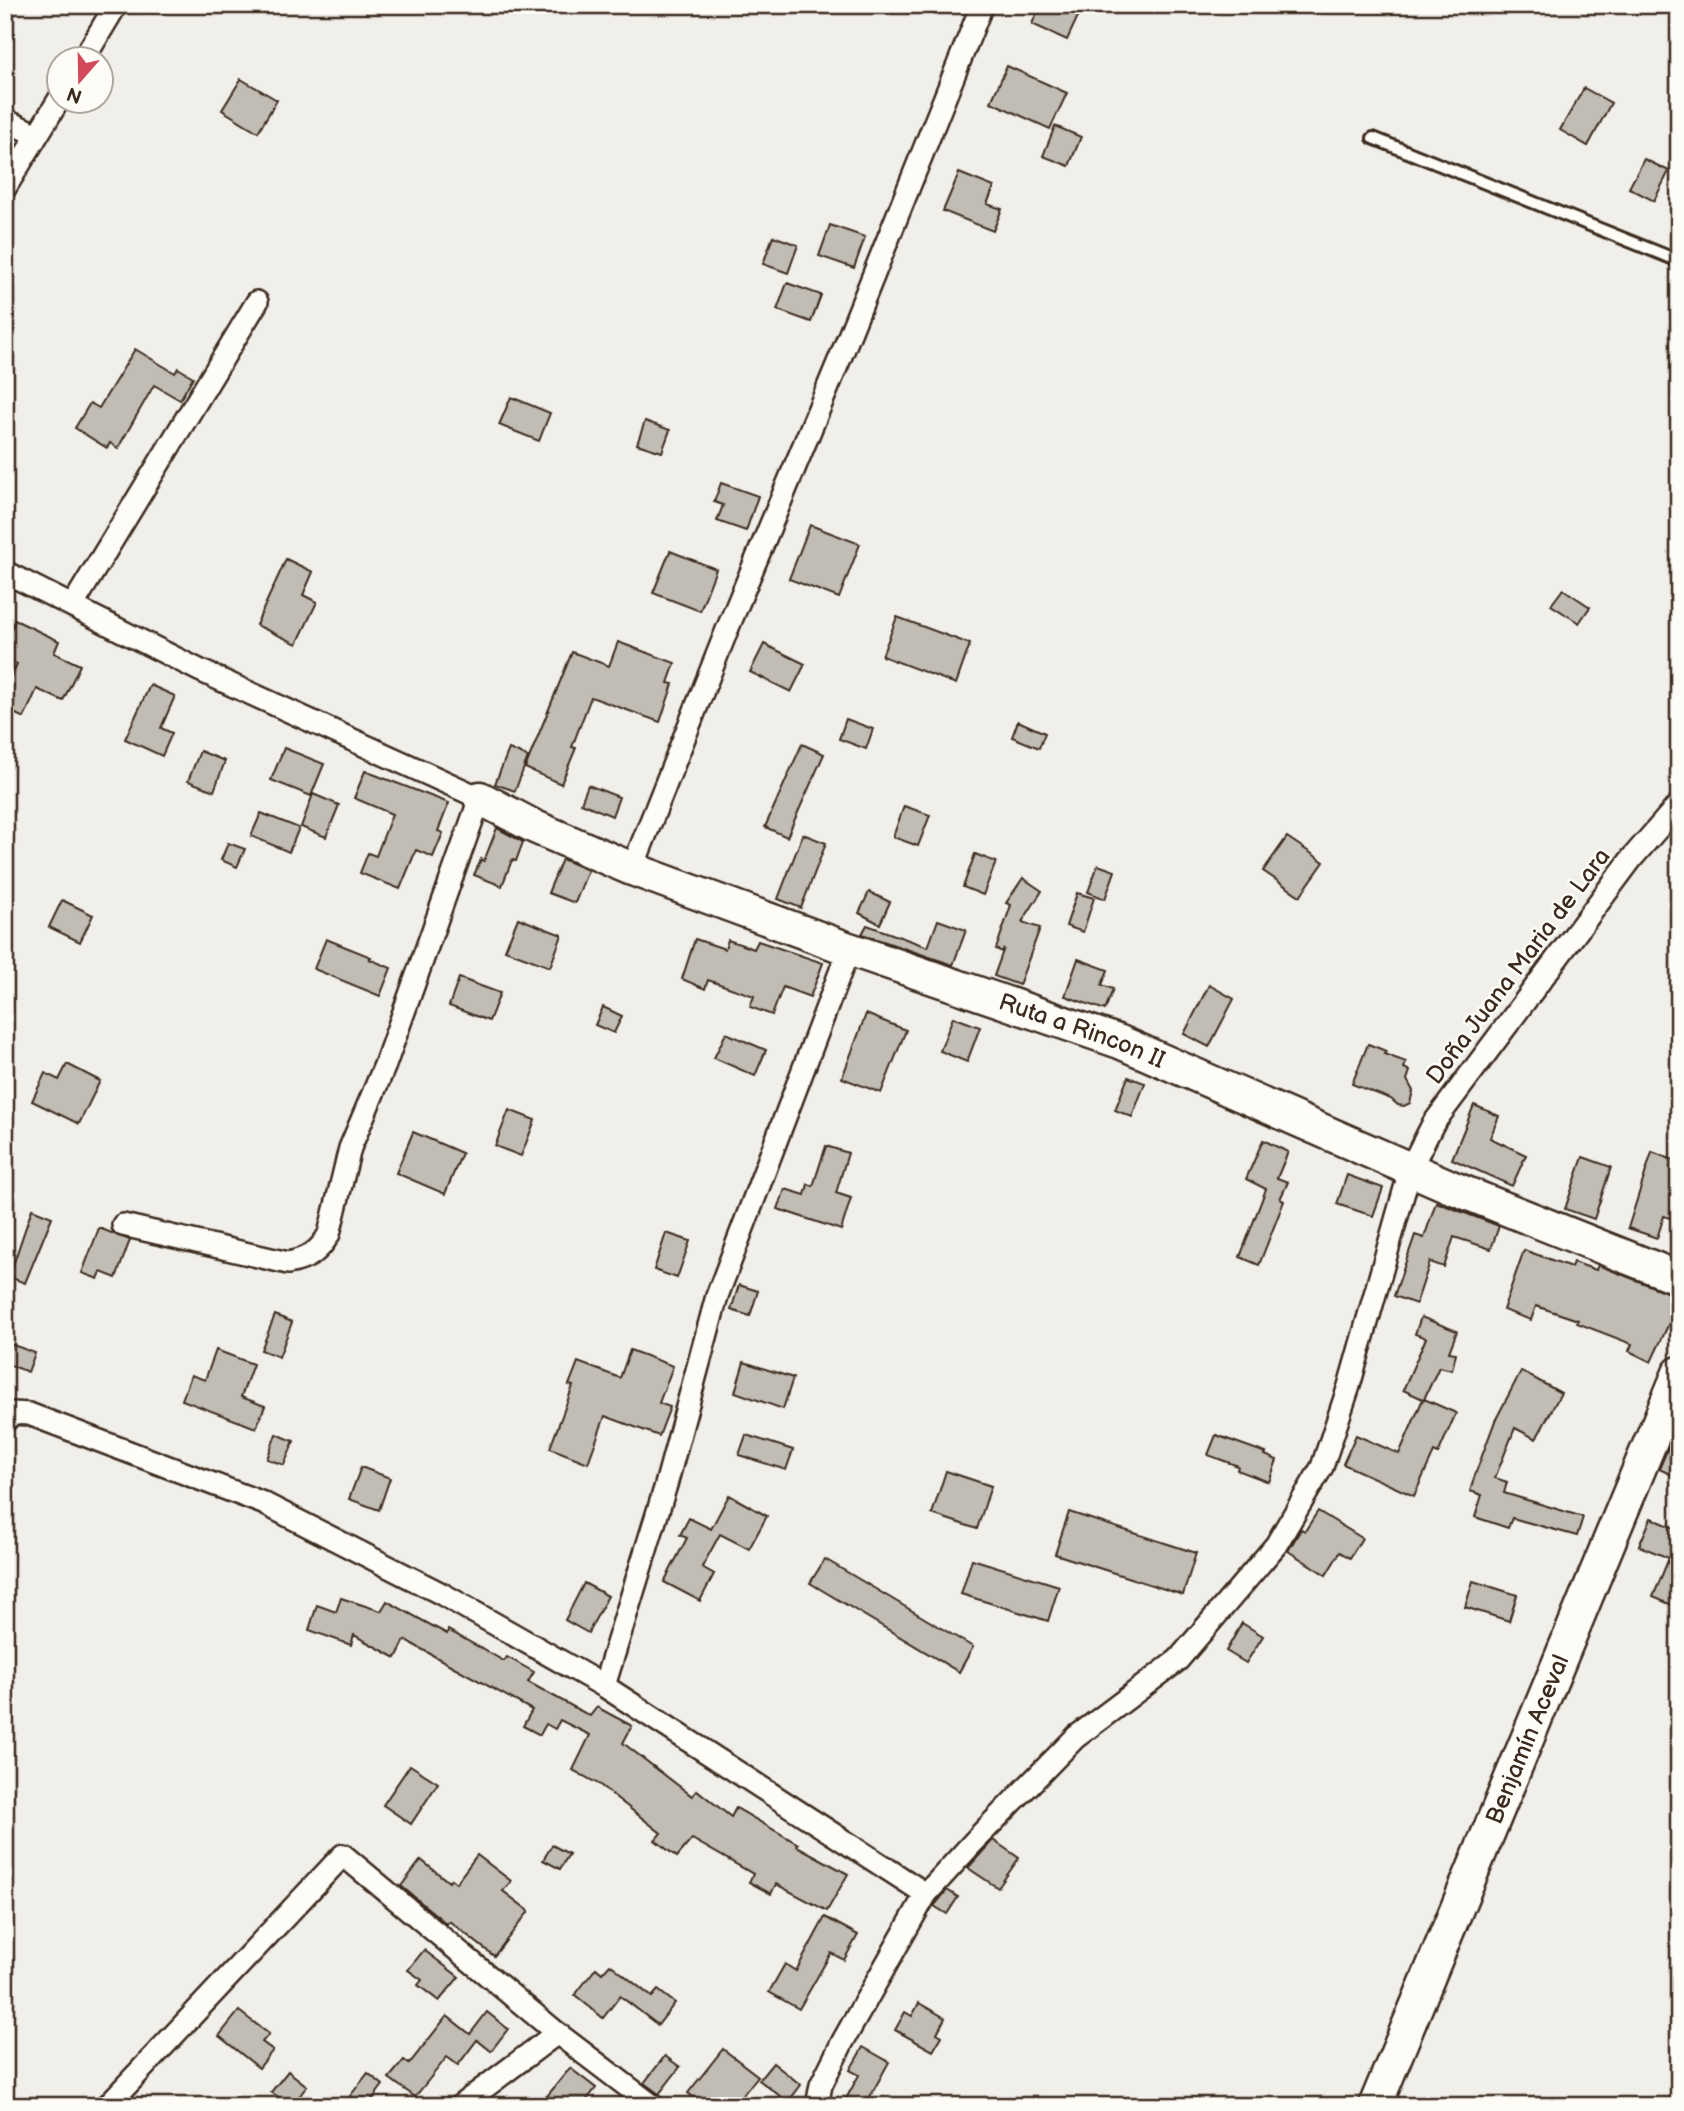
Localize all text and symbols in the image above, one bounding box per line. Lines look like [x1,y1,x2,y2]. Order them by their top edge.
north arrow [46,46,116,116]
text: N [64,81,85,108]
street label: Doña Juana Maria de Lara [1420,843,1617,1090]
street label: Ruta a Rincon II [995,988,1169,1075]
street label: Benjamín Aceval [1480,1651,1576,1828]

